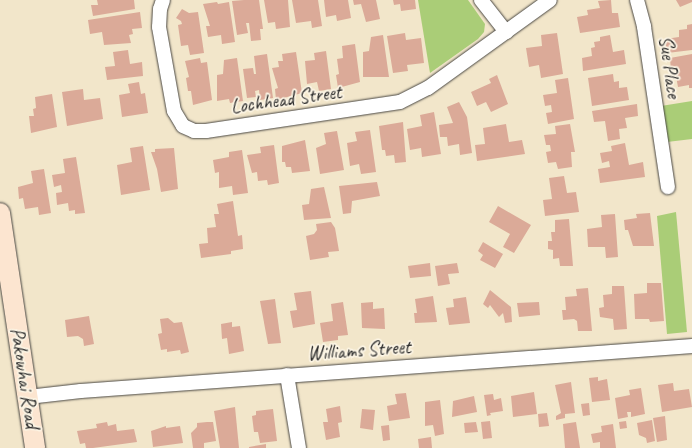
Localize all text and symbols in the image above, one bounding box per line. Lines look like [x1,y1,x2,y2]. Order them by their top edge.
street label: Sue Place [654,34,686,100]
street label: Lochhead Street [229,79,343,119]
street label: Pakowhai Road [5,326,45,430]
street label: Williams Street [306,334,412,366]

